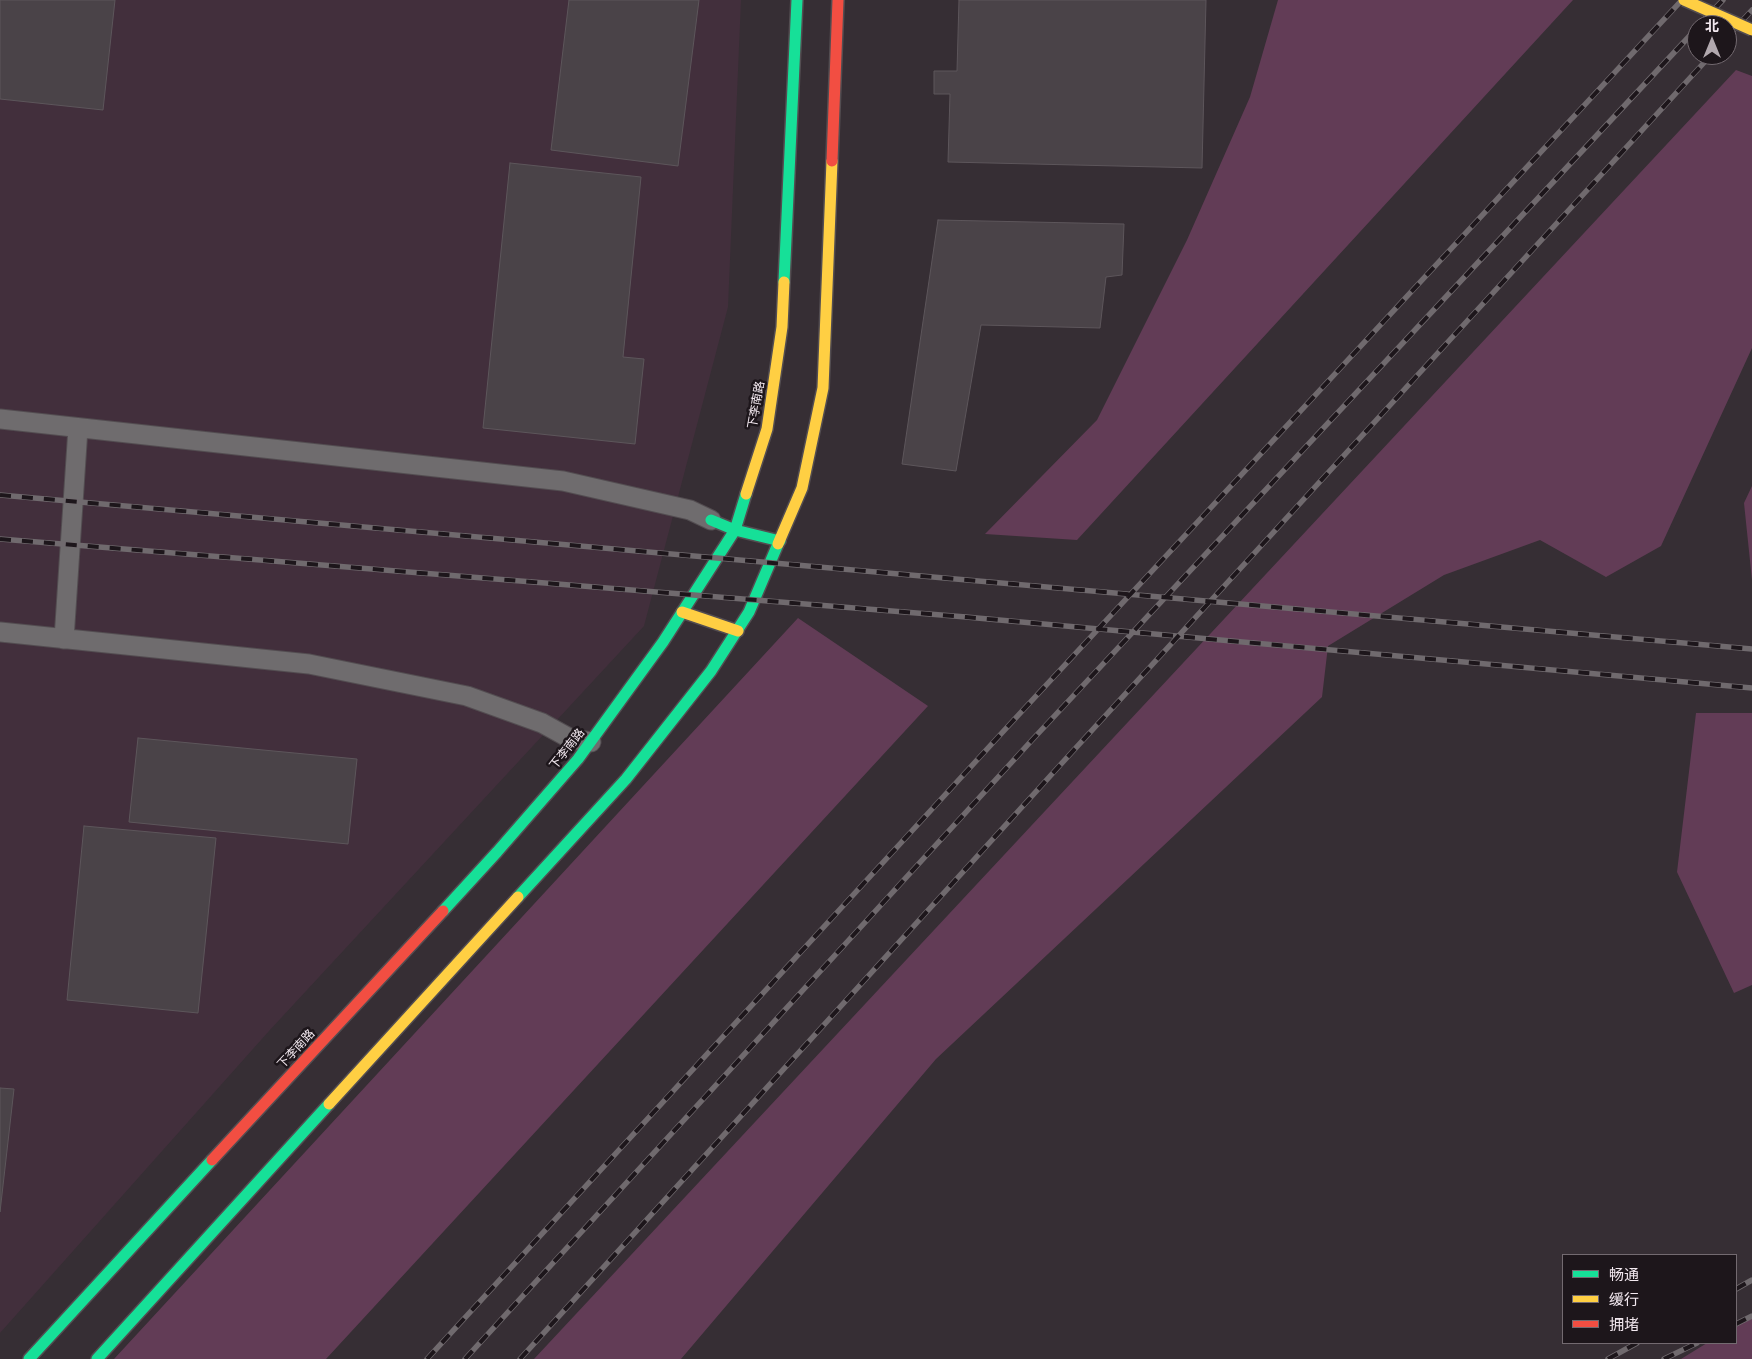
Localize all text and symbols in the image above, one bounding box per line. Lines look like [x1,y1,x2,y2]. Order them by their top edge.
north arrow [1687,15,1737,65]
text: 北 [1705,17,1719,34]
street label: 下李南路 [745,380,767,430]
street label: 下李南路 [547,726,587,772]
street label: 下李南路 [274,1027,318,1071]
legend [1562,1254,1737,1344]
text: 畅通 [1609,1265,1639,1283]
text: 缓行 [1609,1290,1639,1308]
text: 拥堵 [1609,1315,1639,1333]

